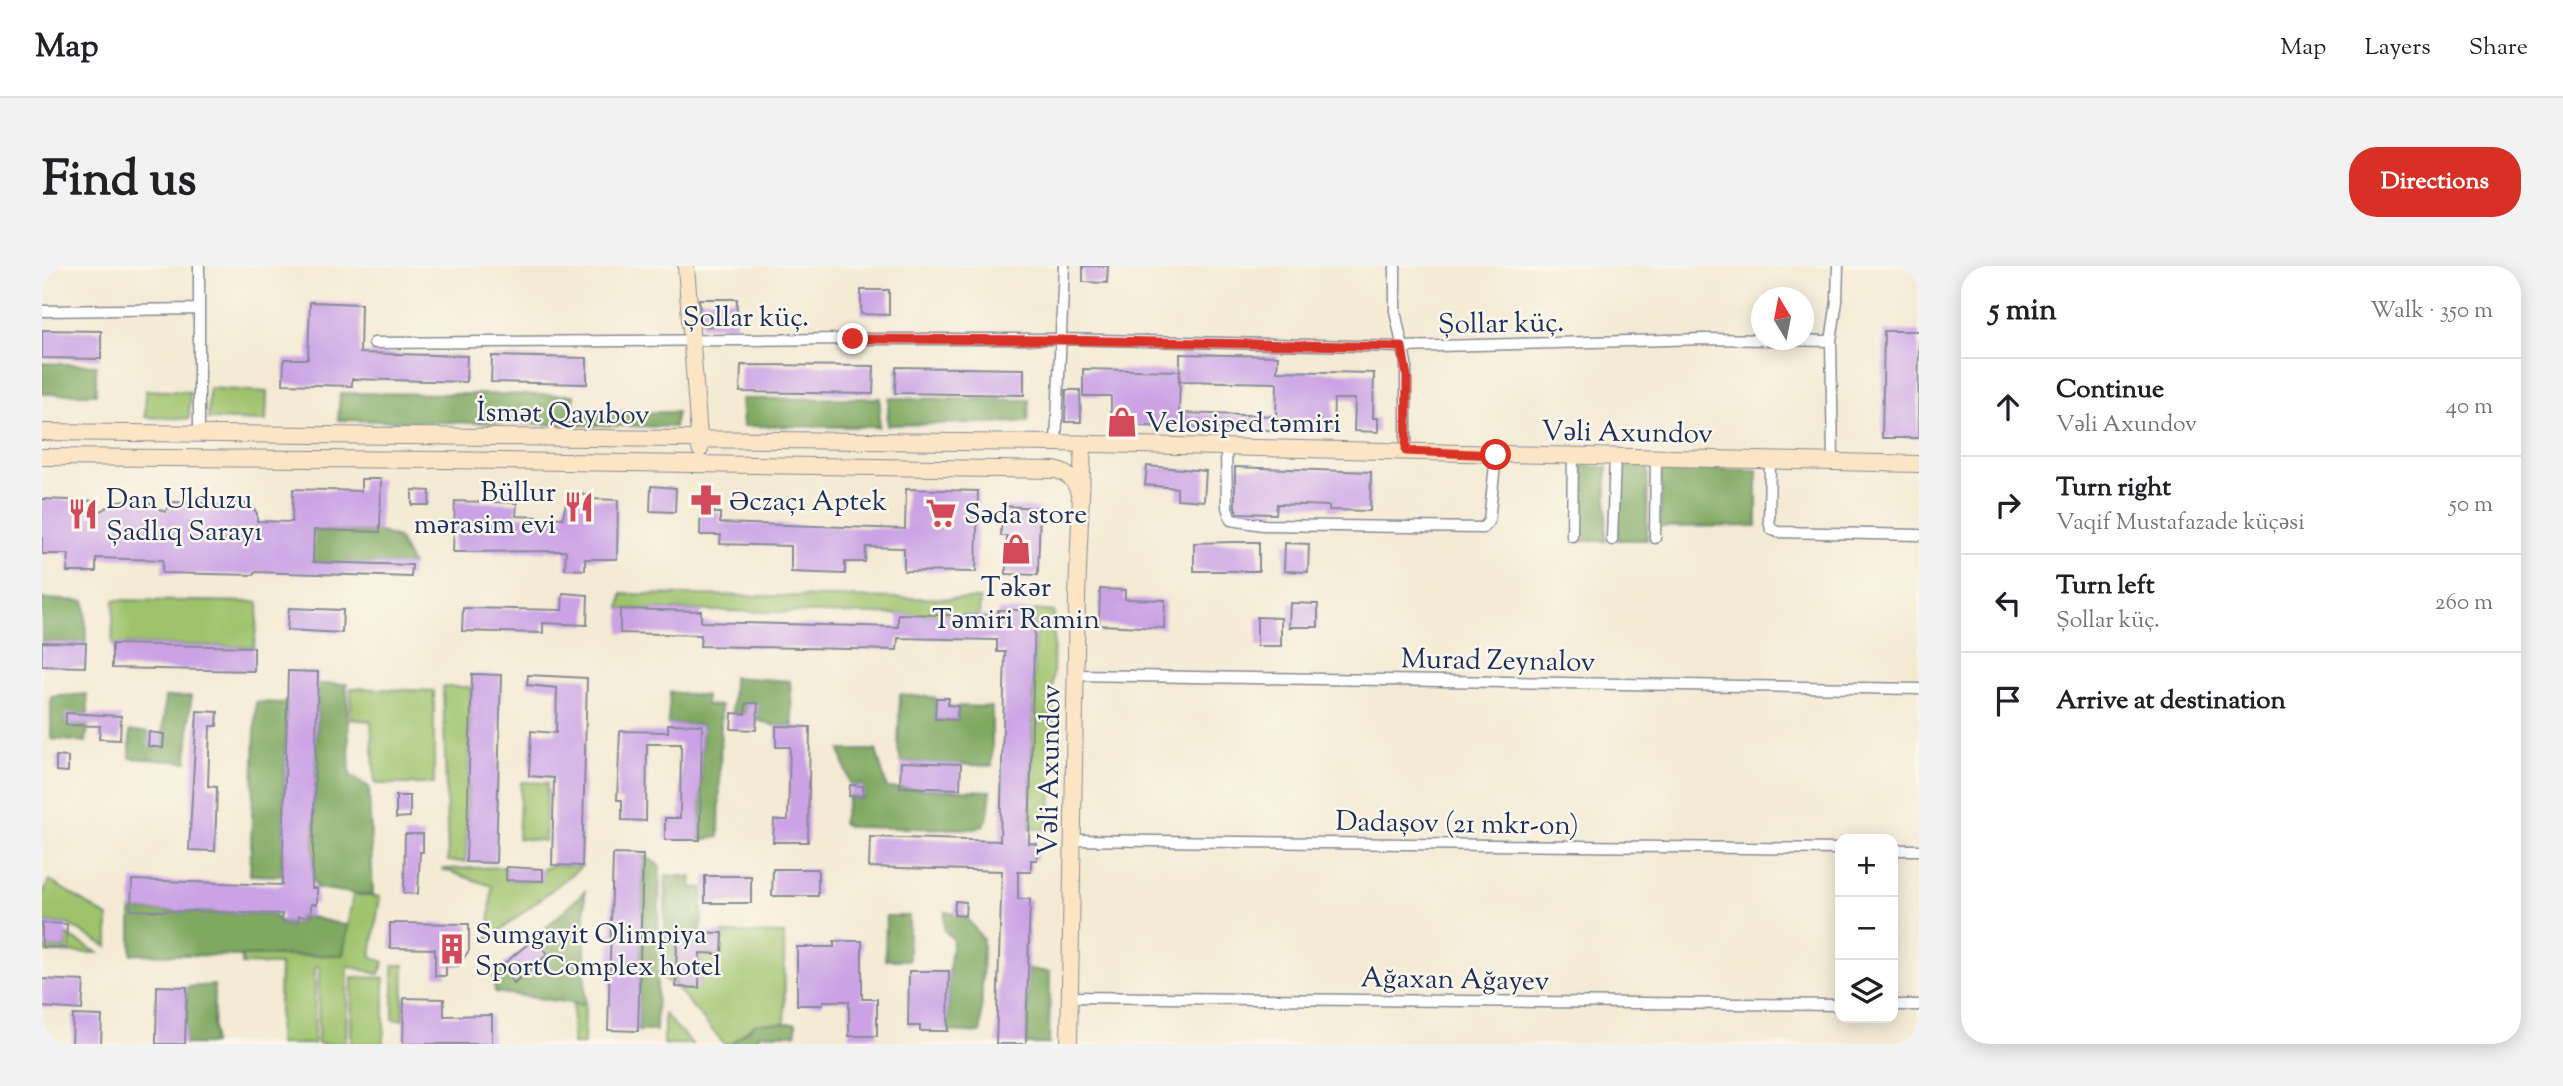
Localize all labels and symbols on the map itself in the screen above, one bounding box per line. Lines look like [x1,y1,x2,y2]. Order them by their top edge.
north arrow [1751,287,1814,350]
street label: Şollar küç. [683,299,809,339]
street label: Şollar küç. [1438,304,1565,346]
route end [837,323,868,354]
street label: İsmət Qayıbov [476,393,650,437]
shop icon: Velosiped təmiri [1105,405,1139,439]
place label: Velosiped təmiri [1145,405,1341,445]
street label: Vəli Axundov [1541,413,1713,456]
route start [1480,439,1511,470]
place label: Büllur mərasim evi [414,474,556,546]
place label: Dan Ulduzu Şadlıq Sarayı [106,481,262,553]
pharmacy icon: Əczaçı Aptek [689,483,723,517]
place label: Əczaçı Aptek [729,483,887,523]
restaurant icon: Büllur mərasim evi [562,490,596,524]
supermarket icon: Səda store [924,496,958,530]
place label: Səda store [964,496,1087,536]
restaurant icon: Dan Ulduzu Şadlıq Sarayı [66,497,100,531]
shop icon: Tәkәr Tәmiri Ramin [999,532,1033,566]
place label: Tәkәr Tәmiri Ramin [932,569,1100,641]
street label: Murad Zeynalov [1400,640,1596,684]
street label: Vəli Axundov [1030,684,1073,856]
street label: Dadaşov (21 mkr-on) [1335,803,1579,847]
place label: Sumgayit Olimpiya SportComplex hotel [475,916,721,988]
building icon: Sumgayit Olimpiya SportComplex hotel [435,932,469,966]
street label: Ağaxan Ağayev [1360,959,1550,1003]

